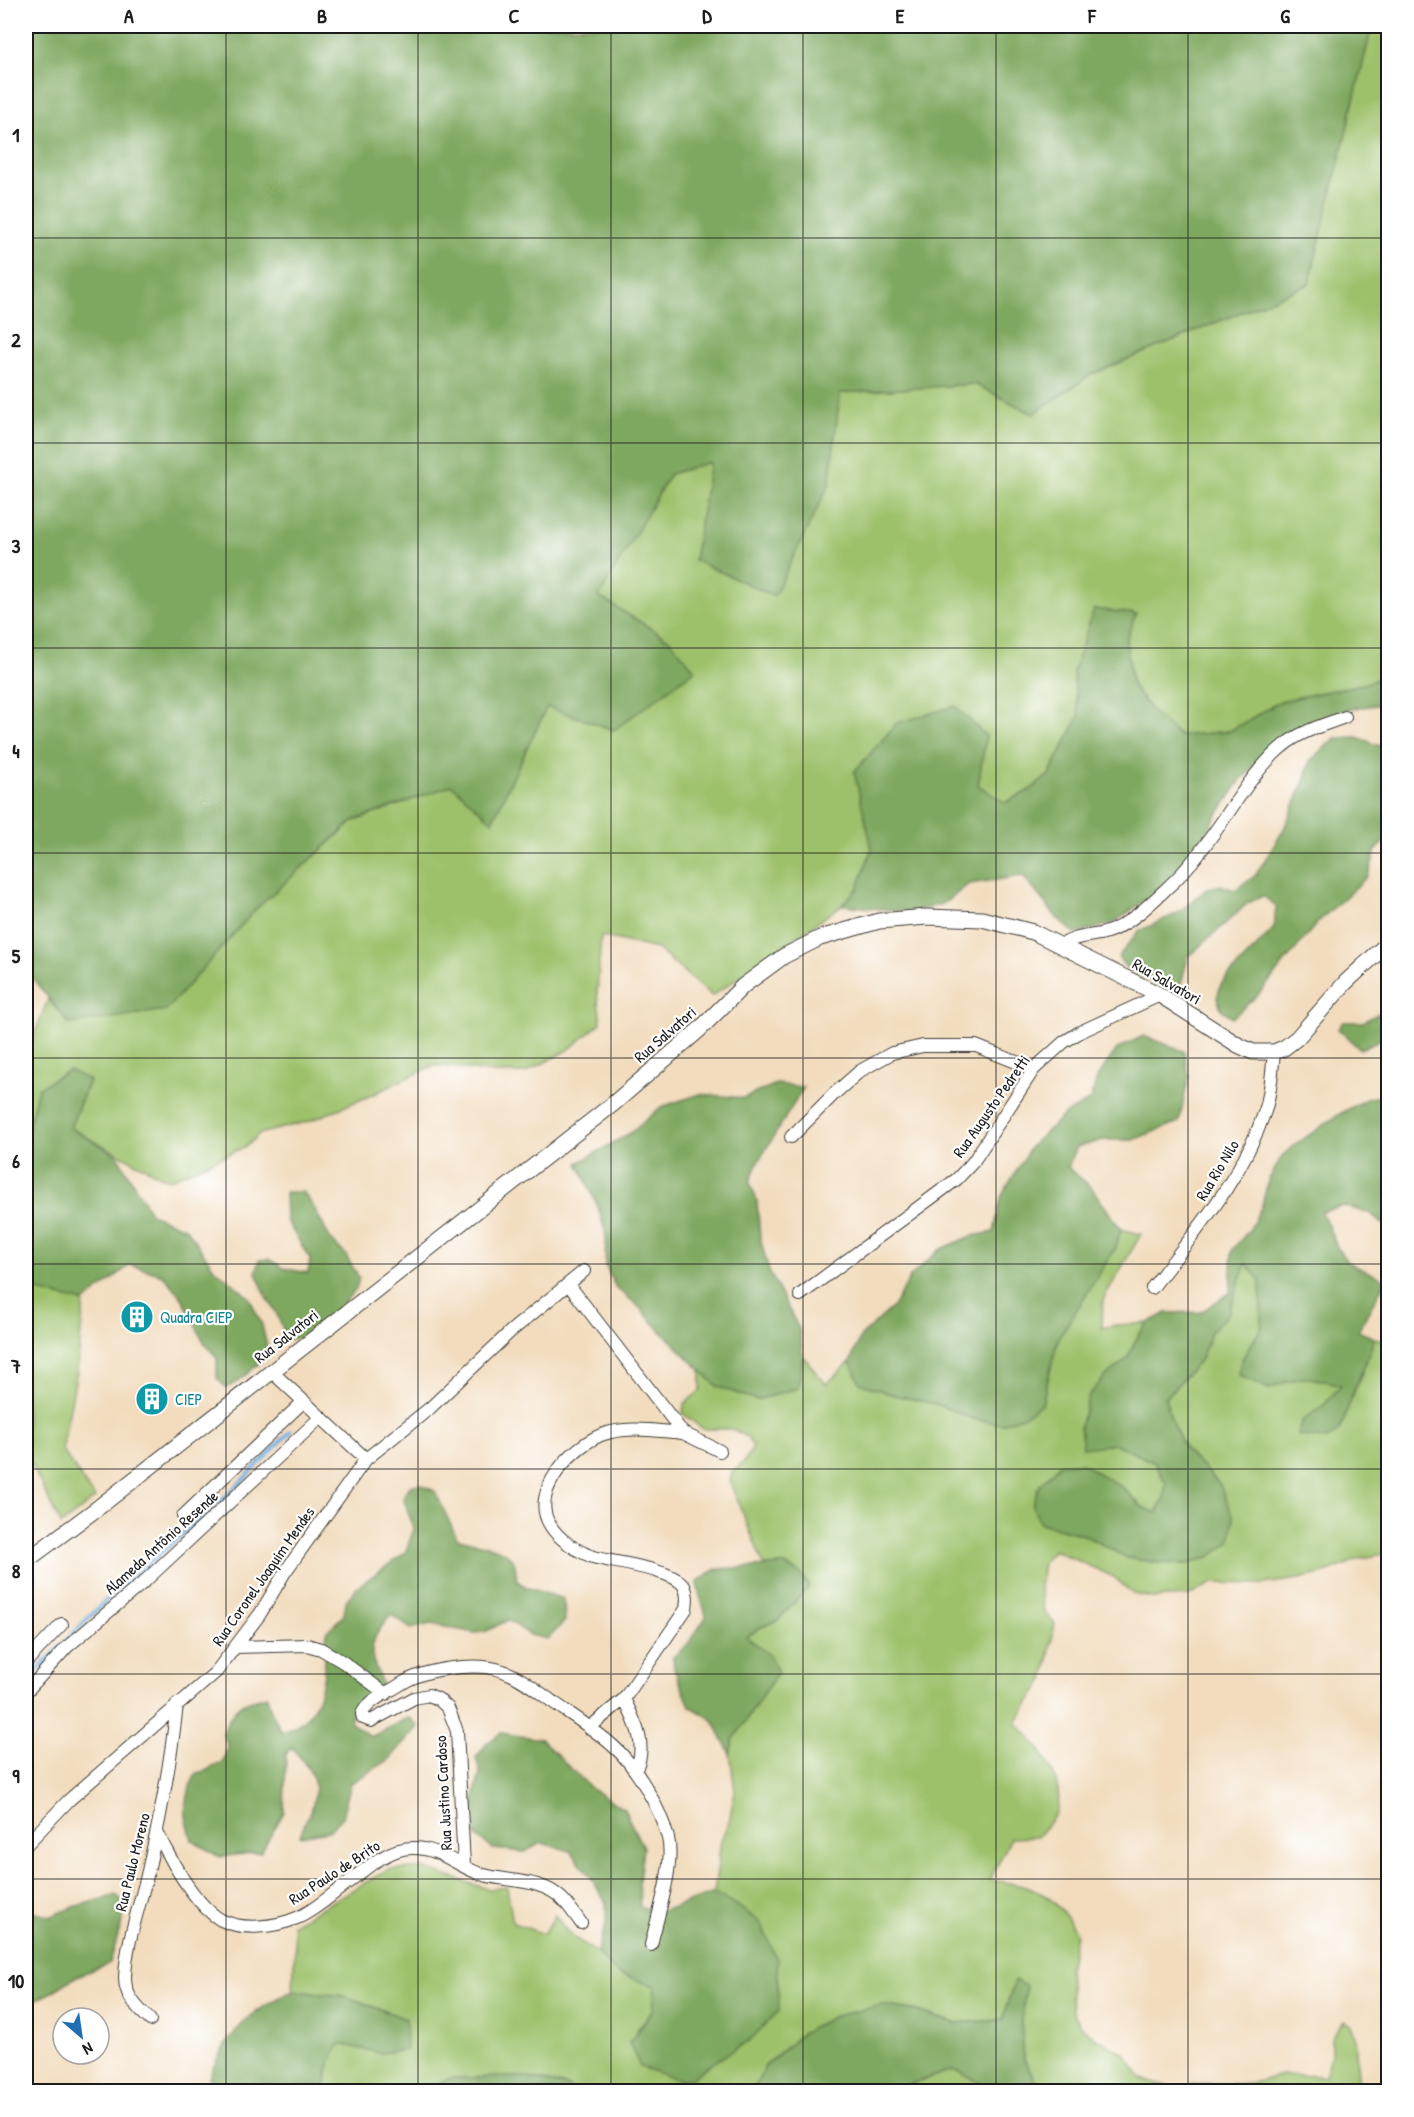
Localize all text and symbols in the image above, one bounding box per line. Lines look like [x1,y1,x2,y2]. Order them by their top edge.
text: A [124,2,134,29]
text: B [317,2,327,29]
text: C [509,2,520,29]
text: D [702,2,712,29]
text: E [896,2,905,29]
text: F [1087,2,1097,29]
text: G [1280,2,1290,29]
text: 1 [12,121,20,148]
text: 2 [11,326,21,353]
text: 3 [12,532,21,559]
text: 4 [12,737,20,764]
text: 5 [12,942,21,969]
street label: Rua Salvatori [1129,953,1205,1009]
street label: Rua Salvatori [629,1001,701,1067]
street label: Rua Augusto Pedretti [947,1050,1035,1162]
street label: Rua Rio Nilo [1190,1135,1244,1205]
text: 6 [12,1147,20,1174]
building icon: Quadra CIEP [119,1299,155,1335]
street label: Rua Salvatori [249,1304,323,1368]
place label: Quadra CIEP [160,1306,233,1328]
text: 7 [10,1352,21,1379]
building icon: CIEP [134,1381,170,1417]
place label: CIEP [175,1388,202,1410]
street label: Alameda Antônio Resende [99,1485,223,1599]
street label: Rua Coronel Joaquim Mendes [207,1502,319,1650]
text: 8 [12,1557,21,1584]
street label: Rua Justino Cardoso [429,1734,457,1851]
text: 9 [12,1762,20,1789]
street label: Rua Paulo Moreno [109,1810,155,1913]
street label: Rua Paulo de Brito [284,1834,384,1910]
text: 10 [8,1967,24,1994]
north arrow [51,2006,111,2066]
text: N [79,2037,97,2061]

